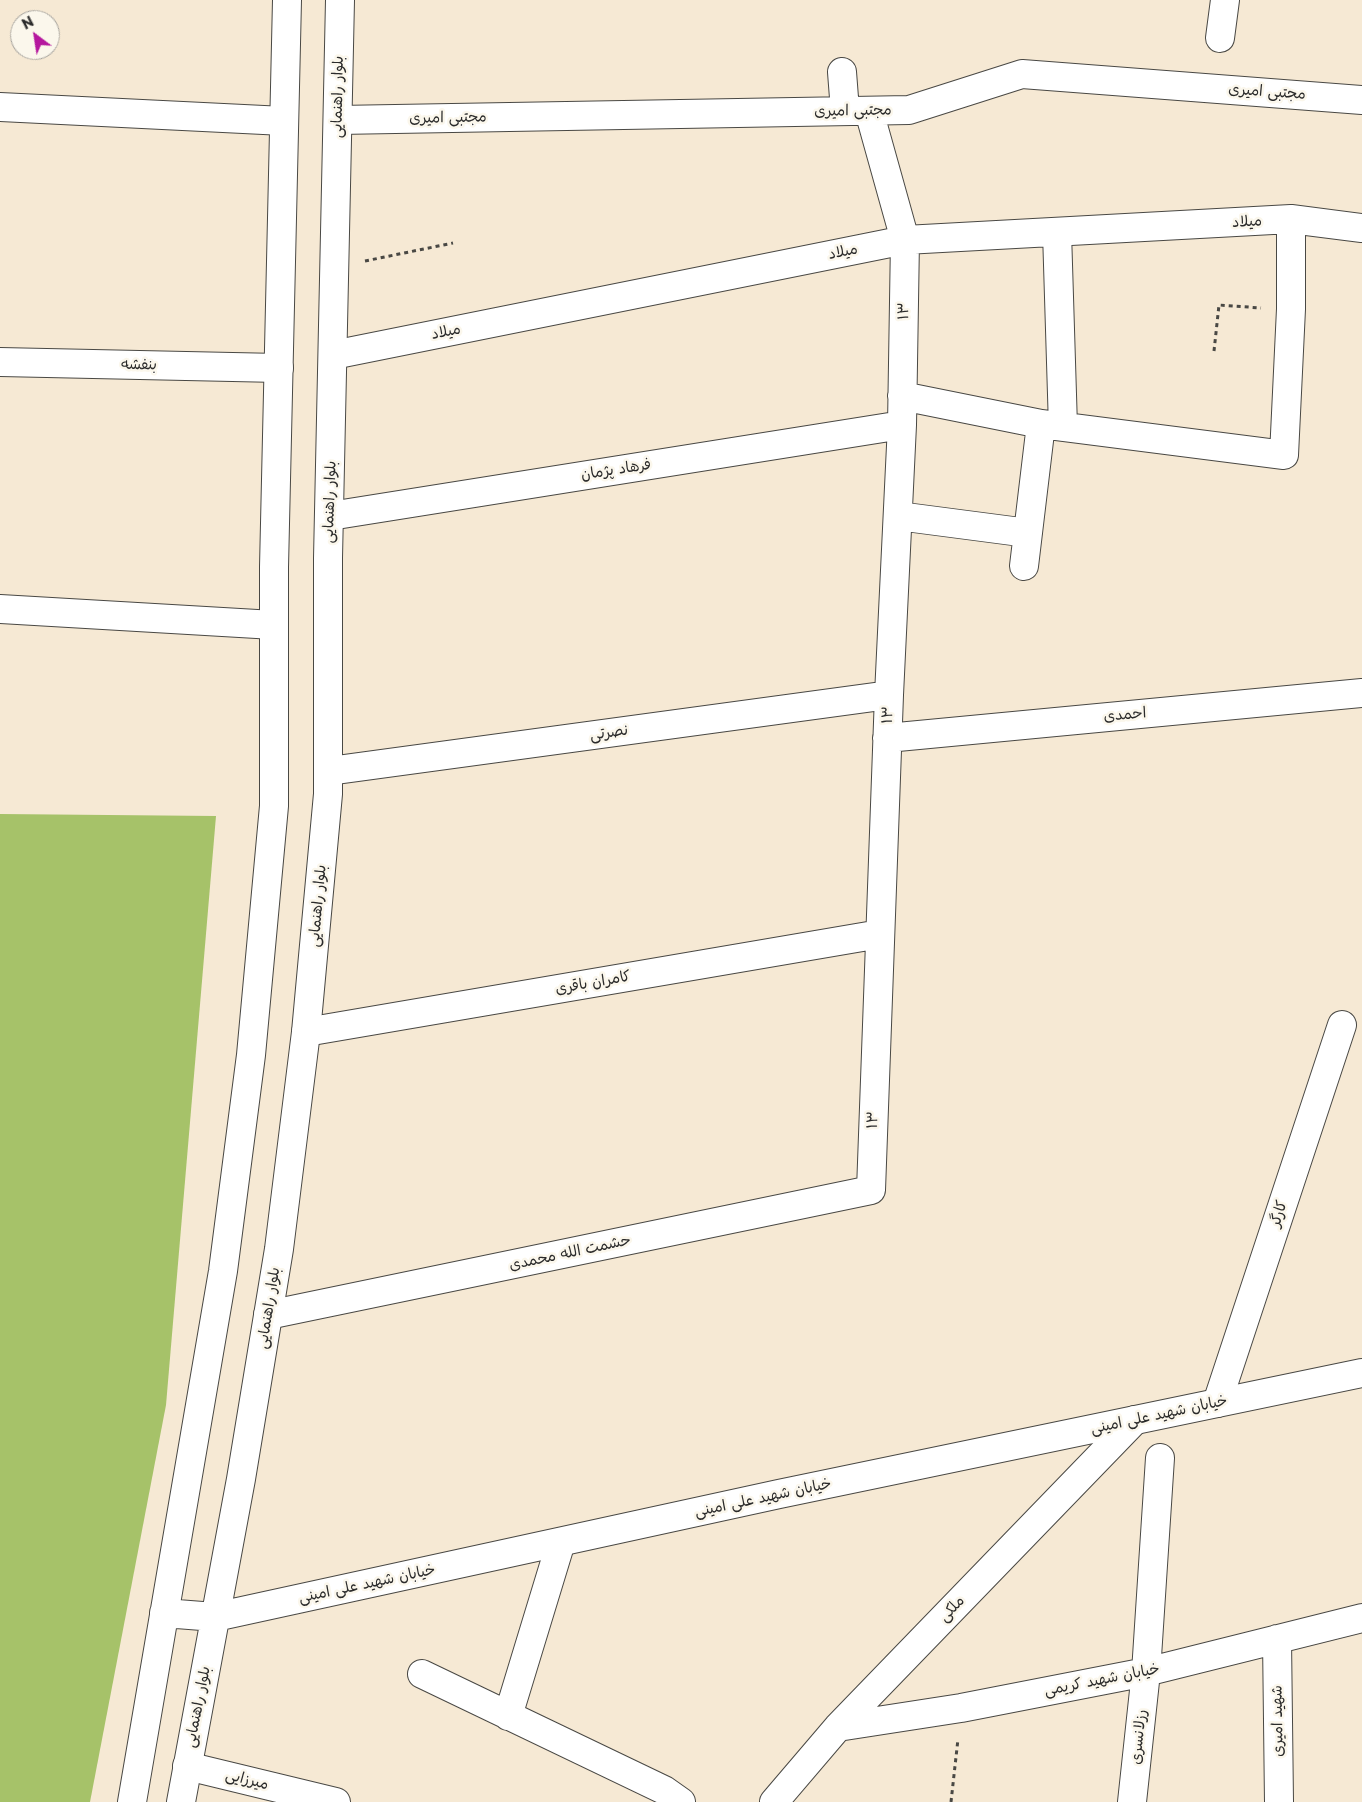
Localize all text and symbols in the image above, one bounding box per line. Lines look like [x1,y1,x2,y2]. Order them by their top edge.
north arrow [10,10,60,60]
text: N [17,11,38,34]
street label: بلوار راهنمایی [328,56,348,138]
street label: مجتبی امیری [1228,80,1306,104]
street label: مجتبی امیری [814,101,892,121]
street label: مجتبی امیری [409,108,487,128]
street label: میلاد [1232,212,1262,232]
street label: میلاد [827,240,859,264]
street label: ۱۳ [895,302,913,320]
street label: میلاد [430,320,462,344]
street label: بنفشه [121,356,157,374]
street label: فرهاد پژمان [580,456,652,484]
street label: بلوار راهنمایی [320,460,340,544]
street label: احمدی [1103,704,1147,726]
street label: ۱۳ [879,706,897,724]
street label: نصرتی [589,721,629,745]
street label: بلوار راهنمایی [305,864,331,948]
street label: کامران باقری [554,968,632,998]
street label: ۱۳ [864,1111,882,1129]
street label: کارگر [1266,1198,1292,1230]
street label: حشمت الله محمدی [507,1231,633,1275]
street label: بلوار راهنمایی [254,1266,284,1350]
street label: خیابان شهید علی امینی [1089,1392,1229,1438]
street label: خیابان شهید علی امینی [693,1475,833,1521]
street label: خیابان شهید علی امینی [297,1561,437,1607]
street label: ملکی [935,1592,969,1626]
street label: خیابان شهید کریمی [1043,1660,1161,1700]
street label: بلوار راهنمایی [181,1665,215,1749]
street label: شهید امیری [1268,1685,1288,1757]
street label: رزلانسری [1127,1708,1151,1766]
street label: میرزایی [224,1766,270,1794]

